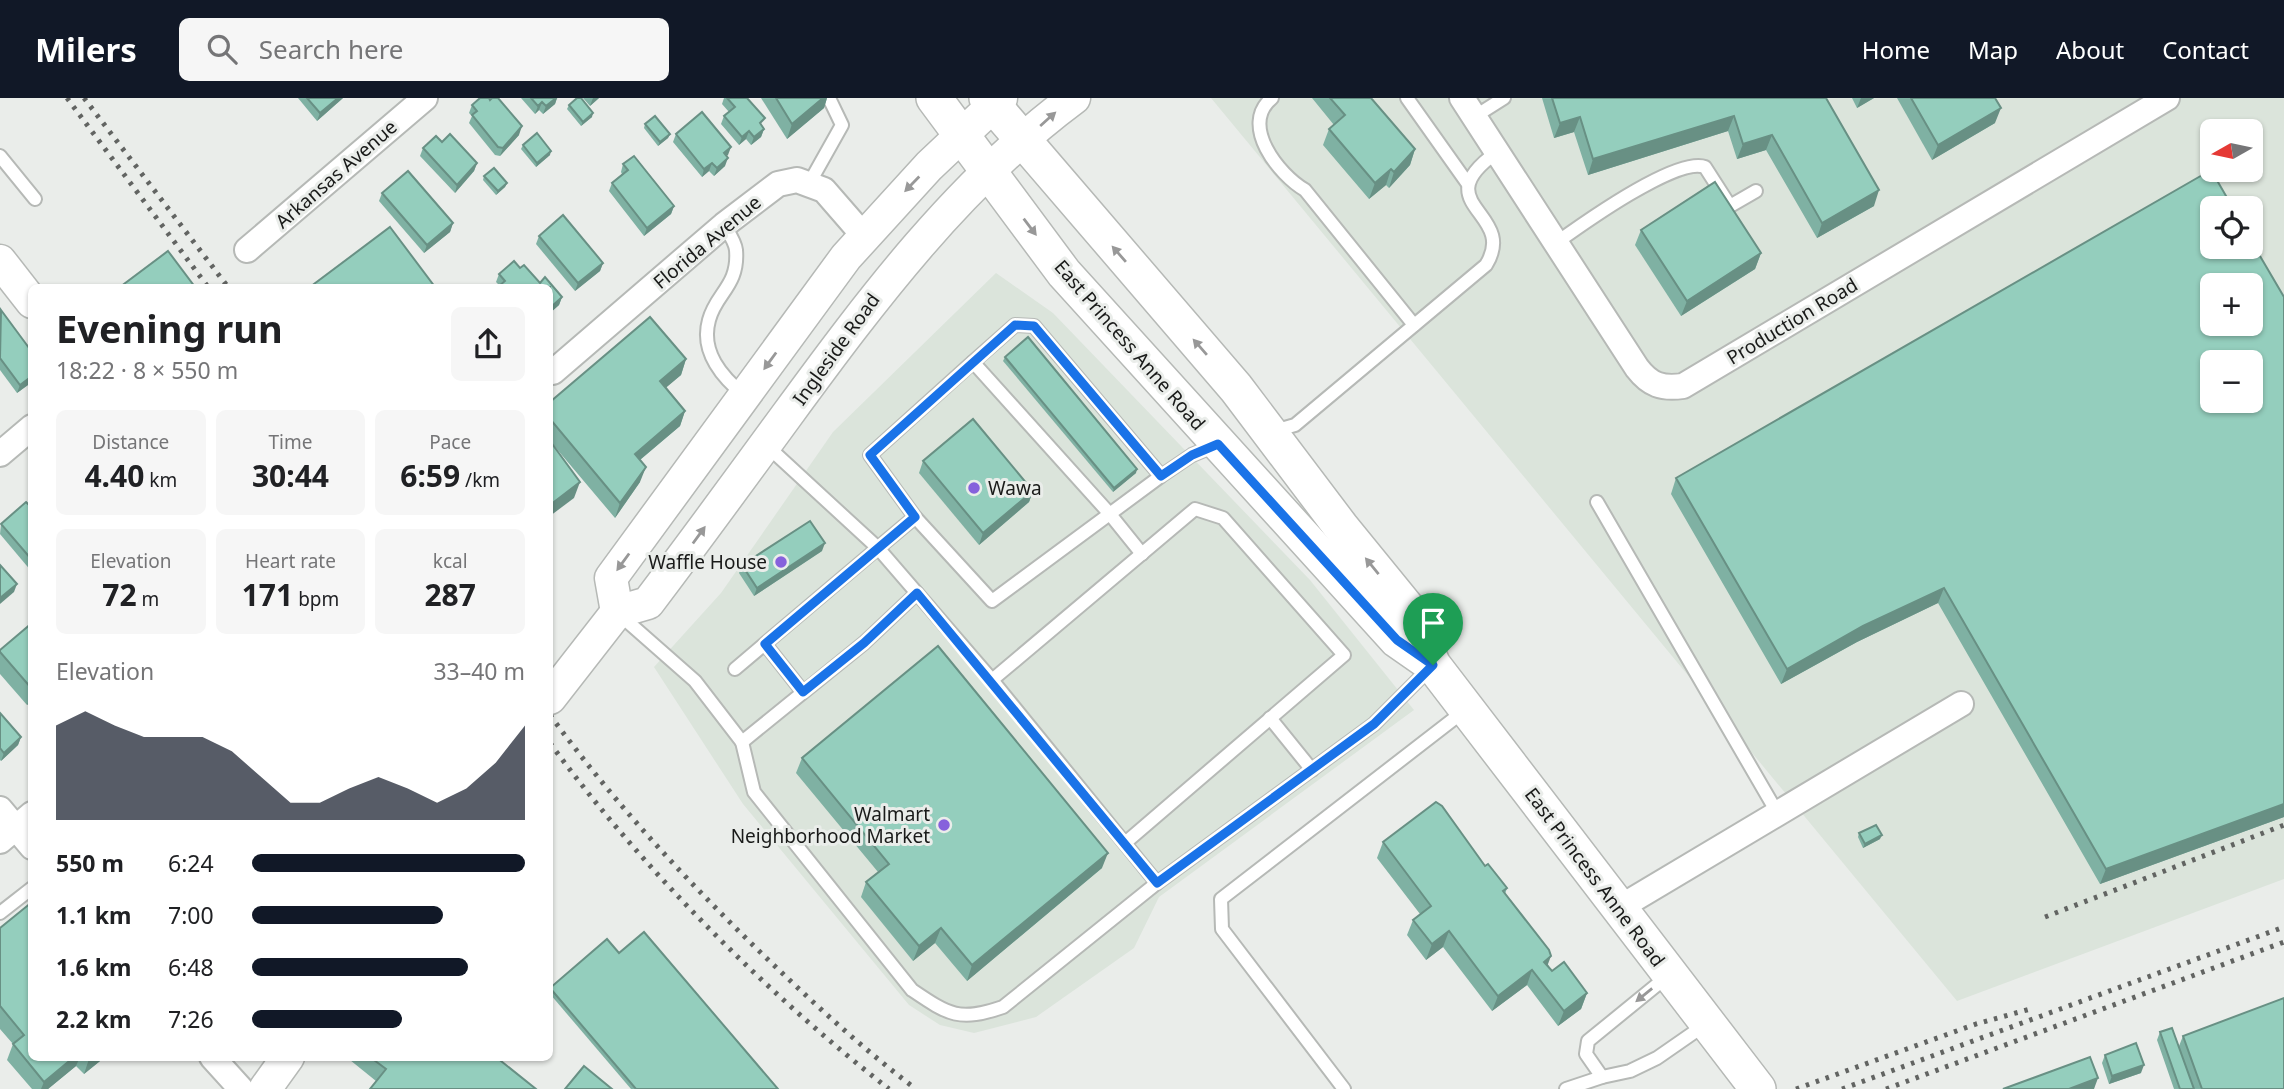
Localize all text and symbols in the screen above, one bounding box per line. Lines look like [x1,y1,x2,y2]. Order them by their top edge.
search box [179,18,669,81]
text: Milers [35,27,137,72]
icon: search [203,30,241,68]
text: Search here [259,31,404,67]
text: Home [1862,33,1930,66]
text: Map [1968,33,2018,66]
text: About [2056,33,2124,66]
text: Contact [2162,33,2249,66]
one-way arrow [1039,112,1056,127]
street label: Arkansas Avenue [270,114,402,234]
north arrow [2200,119,2263,182]
map controls [2200,119,2263,413]
one-way arrow [904,175,921,192]
street label: Florida Avenue [648,189,766,295]
button: locate [2200,196,2263,259]
one-way arrow [1022,218,1037,236]
one-way arrow [1112,245,1127,262]
street label: East Princess Anne Road [1049,254,1211,436]
street label: Production Road [1722,272,1862,370]
button: + [2200,273,2263,336]
street label: Ingleside Road [787,288,885,410]
text: Evening run [56,302,283,354]
button: share [451,307,525,381]
one-way arrow [1192,338,1208,356]
button: − [2200,350,2263,413]
one-way arrow [763,352,777,370]
text: 18:22 · 8 × 550 m [56,354,238,386]
text: Distance [92,429,169,455]
text: Time [269,429,312,455]
text: Pace [429,429,471,455]
text: 4.40 [84,455,144,496]
text: 30:44 [252,455,329,496]
text: 6:59 [400,455,460,496]
text: km [144,467,177,493]
text: /km [460,467,500,493]
place label: Wawa [988,475,1042,501]
marker: Wawa [966,480,982,496]
one-way arrow [692,526,706,544]
text: Elevation [90,548,171,574]
text: Heart rate [245,548,336,574]
text: kcal [433,548,468,574]
place label: Waffle House [648,549,767,575]
one-way arrow [616,553,630,571]
marker: Waffle House [773,554,789,570]
one-way arrow [1365,557,1380,575]
text: 72 [102,574,137,615]
text: 171 [242,574,293,615]
text: 287 [424,574,476,615]
text: m [137,586,159,612]
text: bpm [293,586,339,612]
pin [1403,593,1463,665]
icon: arrive [1414,604,1452,642]
text: Elevation [56,655,154,687]
text: 33–40 m [433,655,525,687]
street label: East Princess Anne Road [1519,782,1671,972]
place label: Walmart Neighborhood Market [731,801,930,849]
marker: Walmart Neighborhood Market [936,817,952,833]
text: 550 m [56,847,124,879]
text: 6:24 [168,847,214,879]
text: 1.1 km [56,899,131,931]
text: 7:00 [168,899,214,931]
text: 1.6 km [56,951,131,983]
text: 6:48 [168,951,214,983]
one-way arrow [1636,987,1653,1002]
text: 2.2 km [56,1003,131,1035]
text: 7:26 [168,1003,214,1035]

